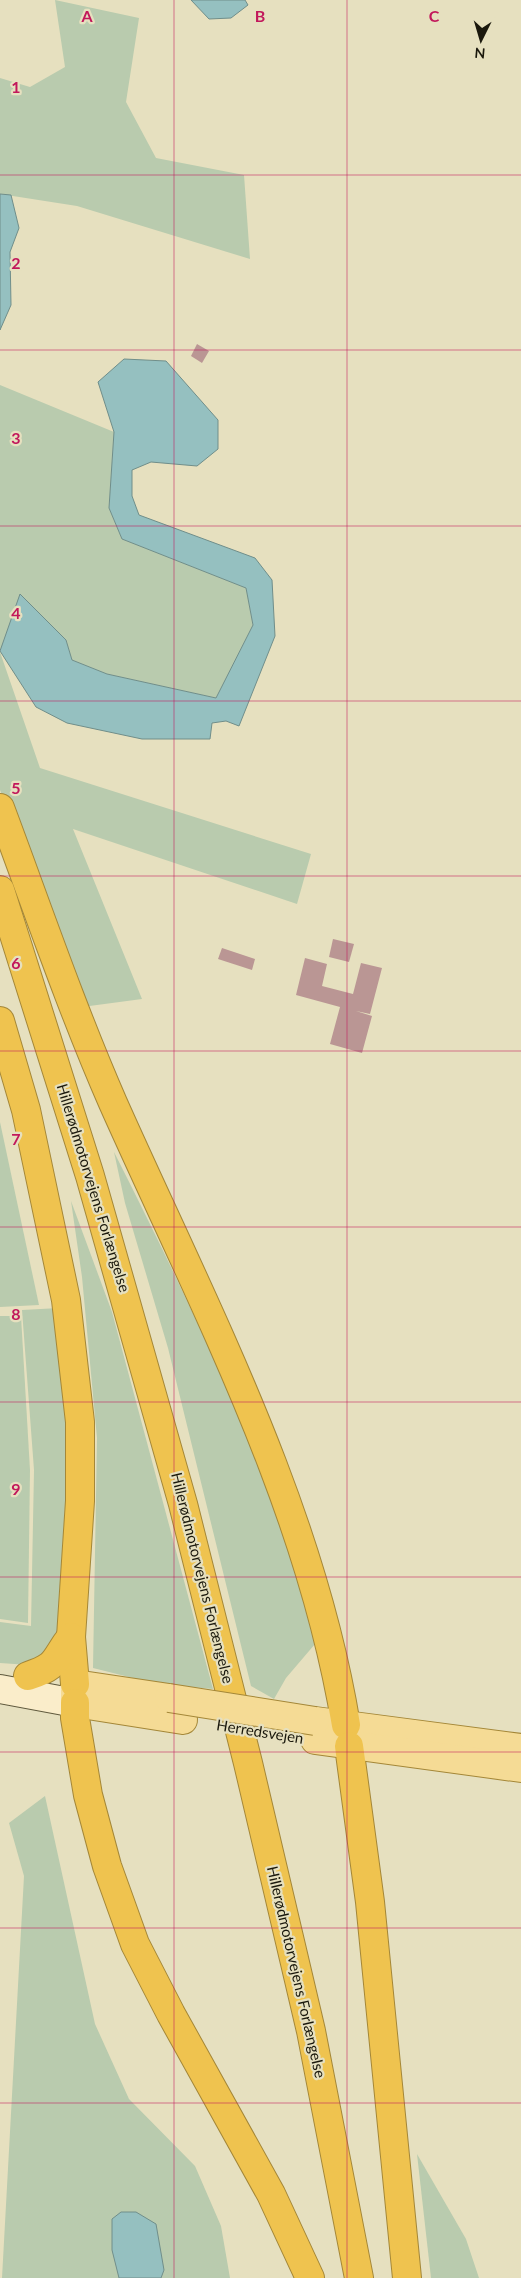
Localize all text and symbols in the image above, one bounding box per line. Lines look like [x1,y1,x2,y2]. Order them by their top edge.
text: A [80,6,93,25]
text: B [255,6,265,25]
text: C [429,6,440,25]
north arrow [456,15,506,65]
text: N [474,45,486,62]
text: 1 [11,77,21,96]
text: 2 [11,253,21,272]
text: 3 [11,428,21,447]
text: 4 [11,603,21,622]
text: 5 [11,778,21,797]
text: 6 [11,953,21,972]
street label: Hillerødmotorvejens Forlængelse [54,1081,134,1294]
text: 7 [11,1129,21,1148]
text: 8 [11,1304,21,1323]
street label: Hillerødmotorvejens Forlængelse [168,1470,238,1685]
text: 9 [11,1479,21,1498]
street label: Herredsvejen [215,1715,305,1747]
street label: Hillerødmotorvejens Forlængelse [264,1864,330,2080]

